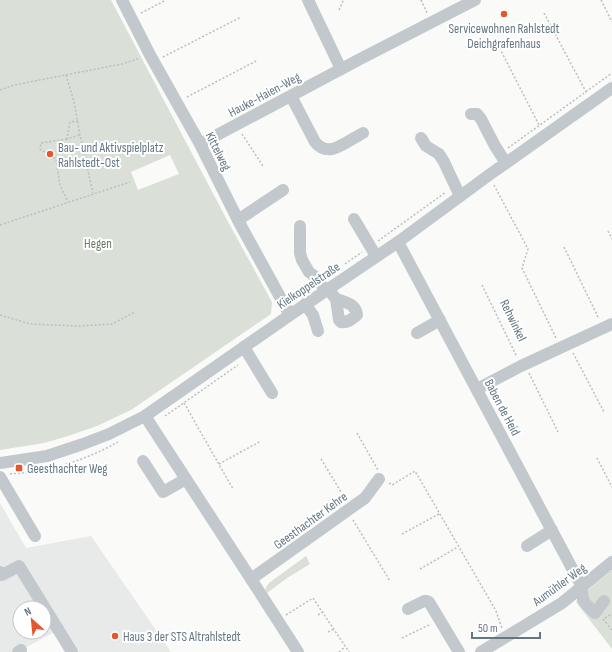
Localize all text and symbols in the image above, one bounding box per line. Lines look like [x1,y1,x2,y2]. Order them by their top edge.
marker: Servicewohnen Rahlstedt Deichgrafenhaus [499,9,509,19]
place label: Servicewohnen Rahlstedt Deichgrafenhaus [449,21,560,52]
street label: Hauke-Haien-Weg [226,69,303,121]
street label: Kittelweg [202,129,235,174]
place label: Bau- und Aktivspielplatz Rahlstedt-Ost [58,140,164,171]
marker: Bau- und Aktivspielplatz Rahlstedt-Ost [45,149,55,159]
park label: Hegen [84,236,112,252]
street label: Kielkoppelstraße [274,259,343,313]
street label: Rehwinkel [496,297,530,344]
street label: Baben de Heid [481,377,524,438]
place label: Geesthachter Weg [27,461,108,477]
marker: Geesthachter Weg [14,463,24,473]
street label: Geesthachter Kehre [271,489,351,553]
street label: Aumühler Weg [529,560,590,610]
north arrow [12,600,52,640]
text: N [22,604,33,619]
scale bar [472,614,540,640]
text: 50 m [478,621,498,636]
place label: Haus 3 der STS Altrahlstedt [123,629,241,645]
marker: Haus 3 der STS Altrahlstedt [110,631,120,641]

